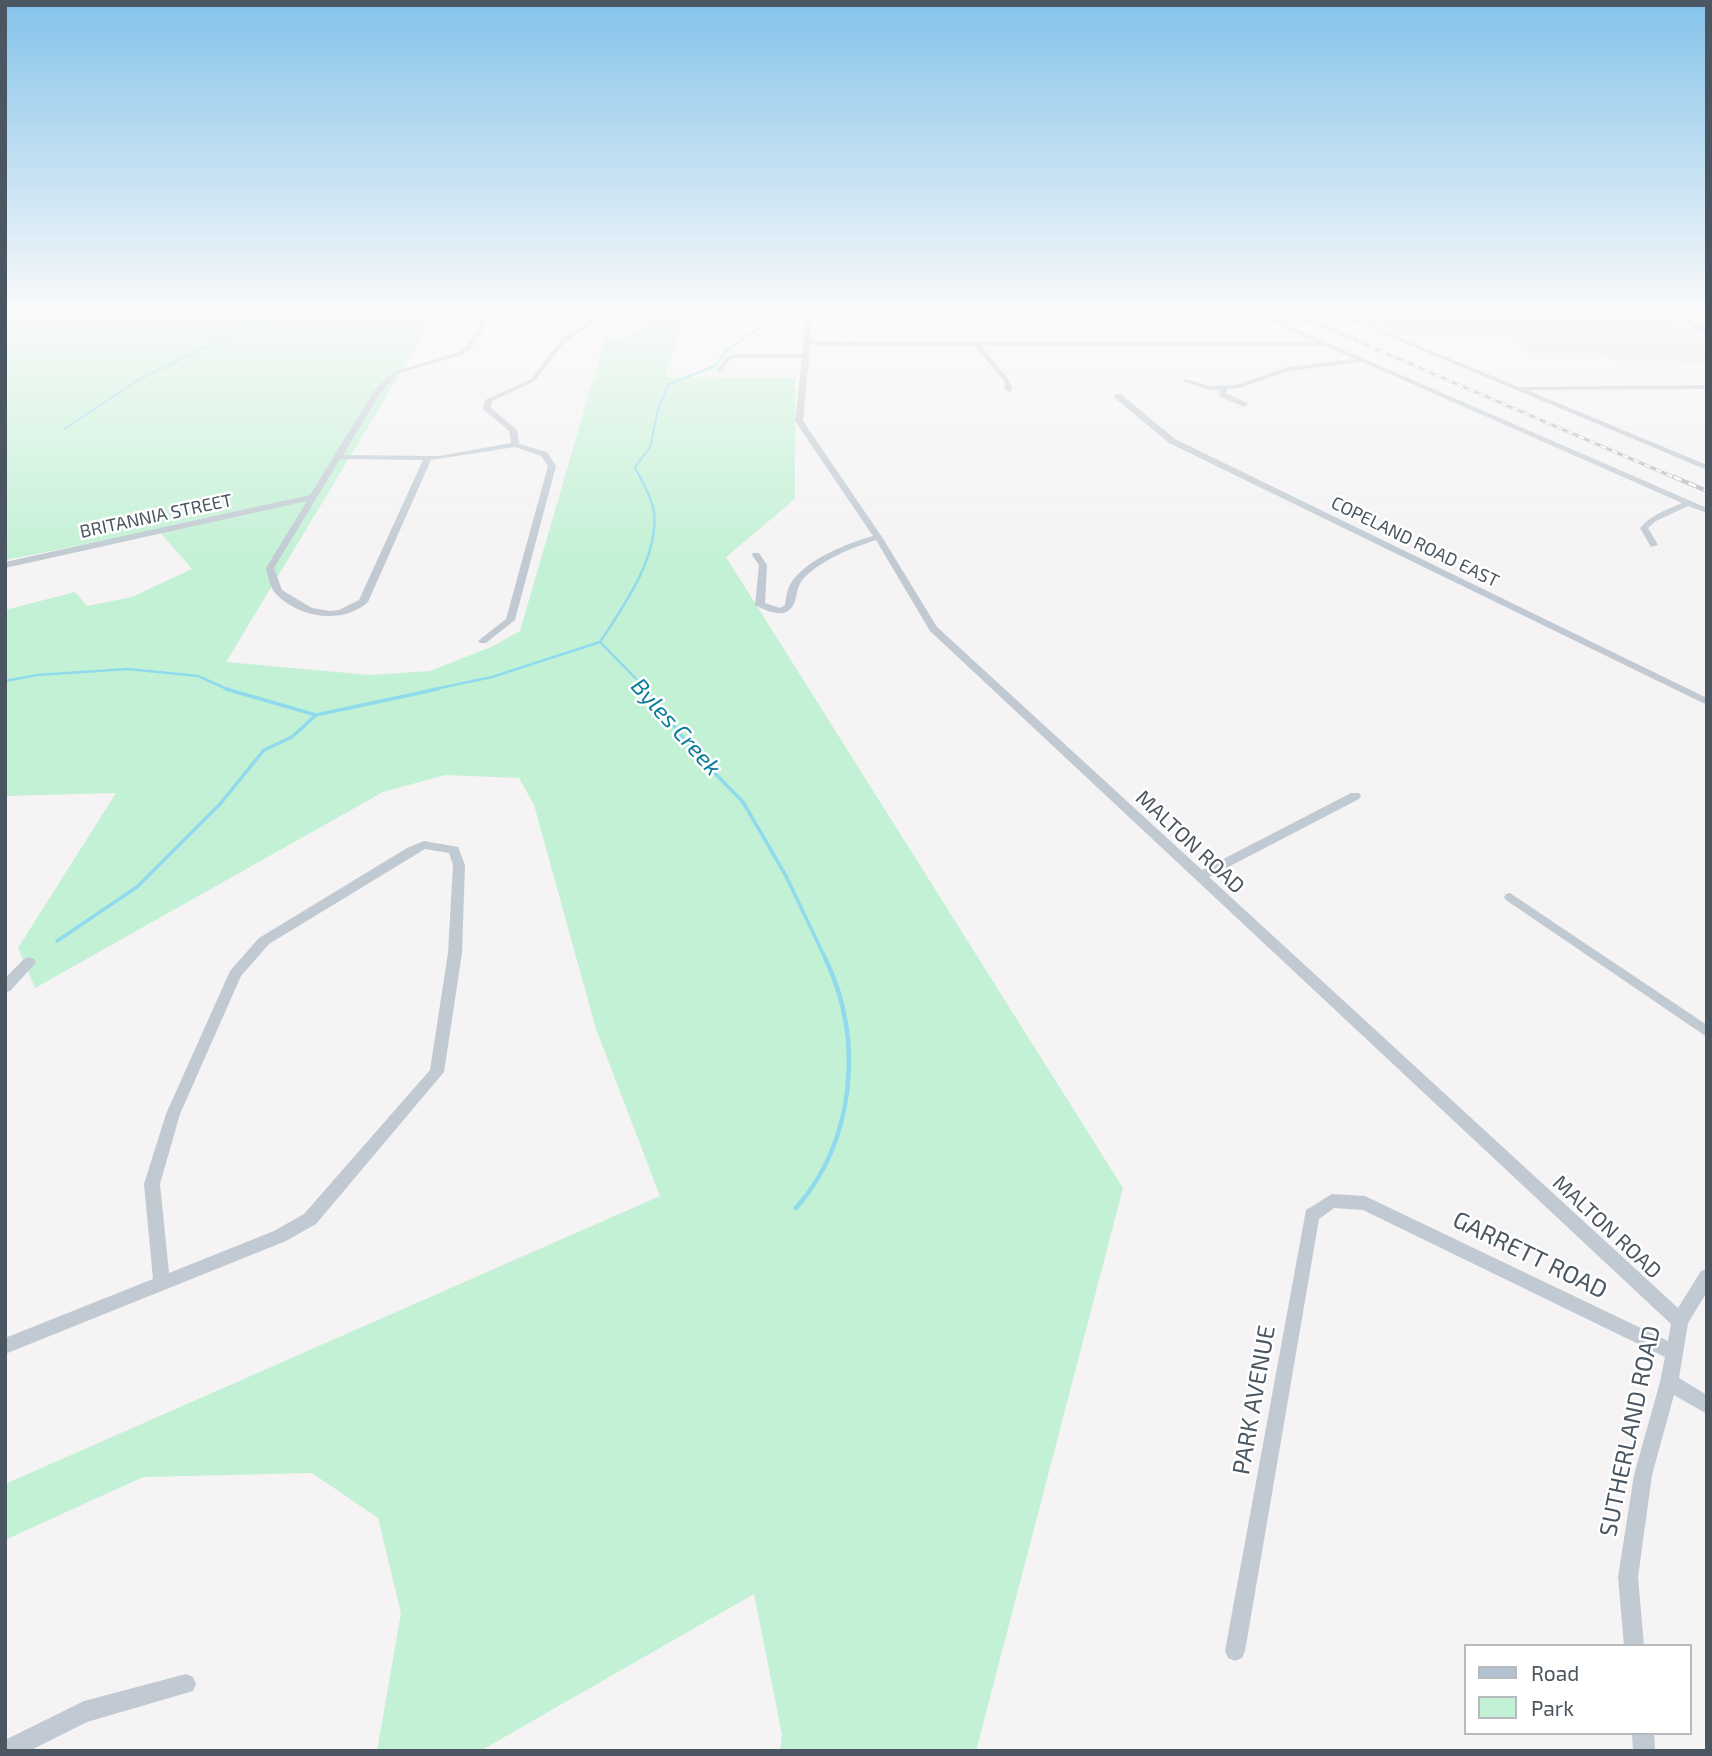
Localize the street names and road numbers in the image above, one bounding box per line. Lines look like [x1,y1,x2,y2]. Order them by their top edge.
street label: BRITANNIA STREET [78,489,234,543]
street label: COPELAND ROAD EAST [1328,492,1502,592]
street label: MALTON ROAD [1130,785,1250,899]
street label: MALTON ROAD [1547,1170,1667,1284]
street label: GARRETT ROAD [1448,1205,1612,1305]
street label: PARK AVENUE [1227,1323,1281,1477]
street label: SUTHERLAND ROAD [1594,1323,1666,1539]

